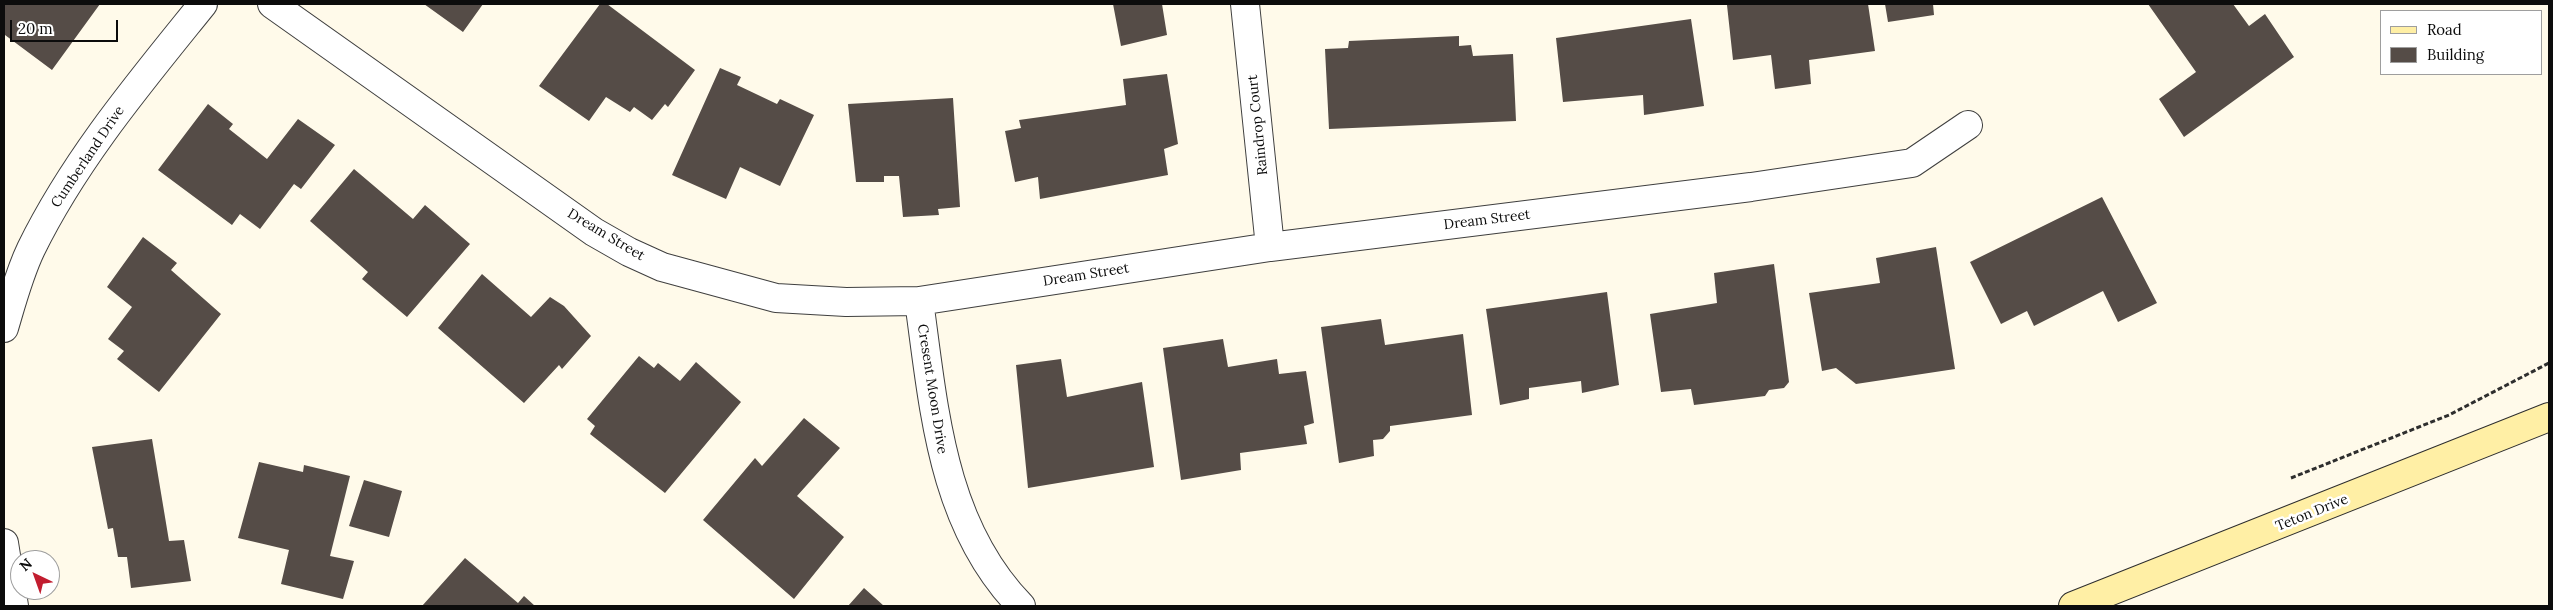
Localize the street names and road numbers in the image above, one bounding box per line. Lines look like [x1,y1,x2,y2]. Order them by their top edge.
street label: Raindrop Court [1244,74,1272,176]
street label: Cumberland Drive [48,103,128,211]
street label: Dream Street [564,205,648,265]
street label: Dream Street [1443,206,1531,234]
street label: Dream Street [1042,260,1130,290]
street label: Cresent Moon Drive [913,323,951,455]
street label: Teton Drive [2273,491,2351,535]

